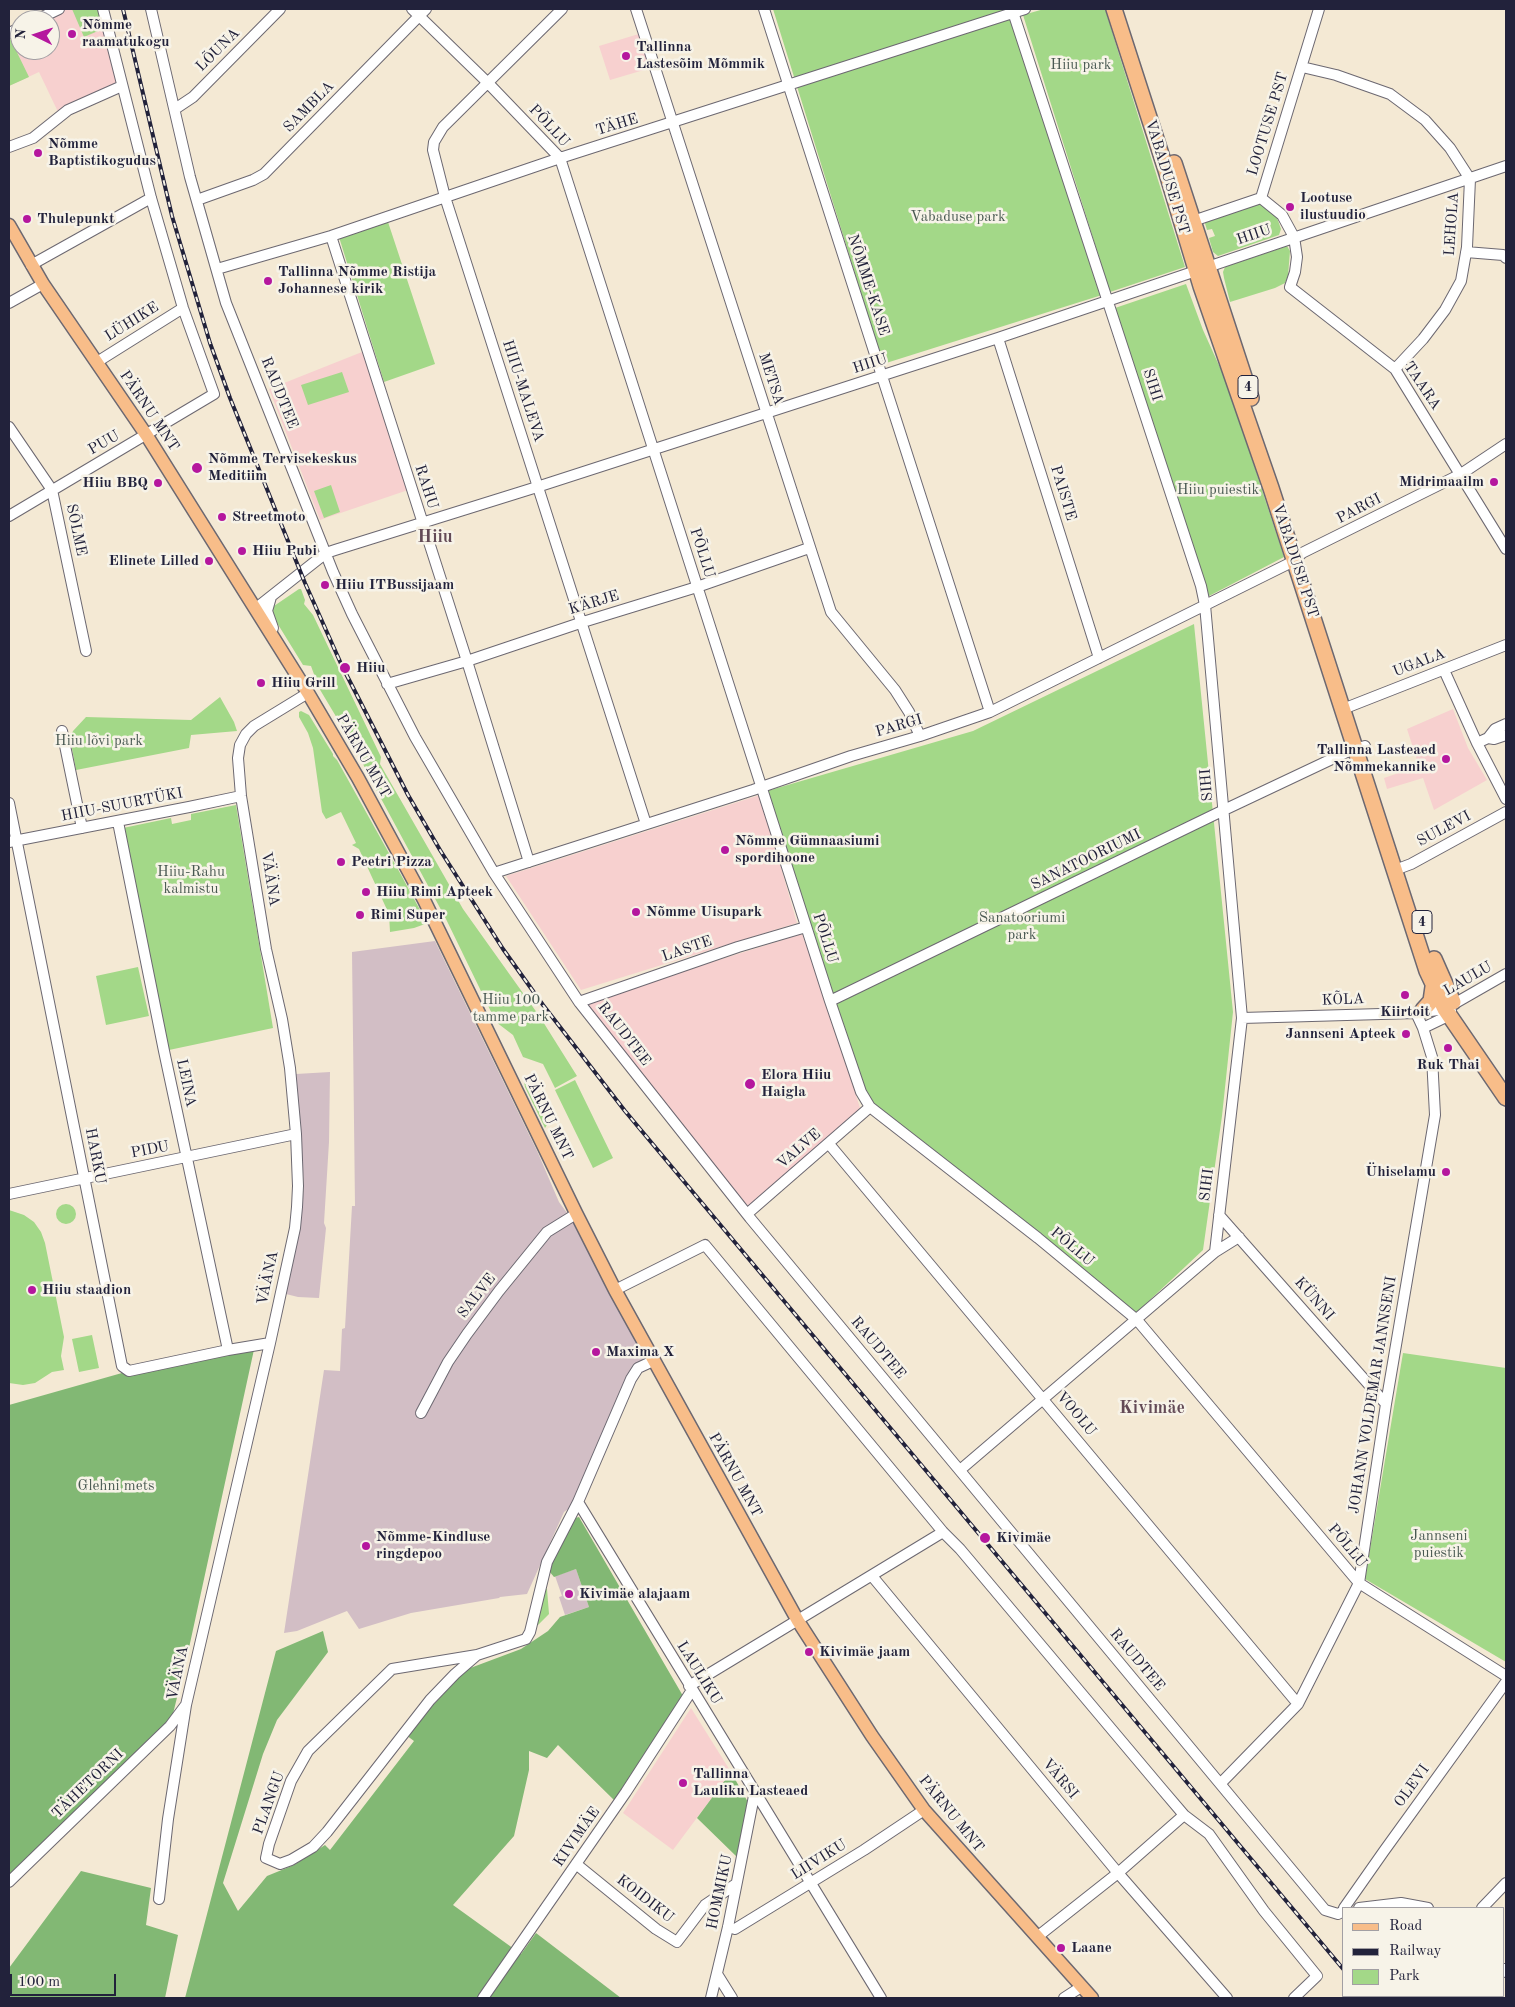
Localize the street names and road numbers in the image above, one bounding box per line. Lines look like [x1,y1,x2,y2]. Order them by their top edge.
street label: LÕUNA [192,24,244,76]
street label: LOOTUSE PST [1244,70,1292,178]
street label: SAMBLA [280,77,338,137]
street label: PÕLLU [525,101,573,151]
street label: TÄHE [594,110,640,140]
street label: VABADUSE PST [1141,118,1193,236]
street label: LEHOLA [1441,191,1463,257]
street label: HIIU [1234,221,1274,249]
street label: NÕMME-KASE [843,232,893,338]
street label: LÜHIKE [102,298,162,346]
street label: HIIU-MALEVA [498,338,548,444]
street label: HIIU [850,350,890,378]
street label: METSA [754,351,788,407]
street label: RAUDTEE [256,354,302,432]
street label: TAARA [1399,358,1445,414]
street label: PÄRNU MNT [115,367,183,455]
street label: SIHI [1138,367,1166,403]
road number: 4 [1238,376,1258,398]
street label: PUU [85,427,123,459]
street label: RAHU [410,462,442,512]
street label: PAISTE [1046,463,1080,523]
street label: PARGI [1334,490,1384,528]
street label: SÕLME [62,502,90,558]
street label: VABADUSE PST [1268,502,1322,620]
street label: PÕLLU [685,526,719,580]
street label: KÄRJE [567,587,621,619]
street label: UGALA [1390,645,1448,681]
street label: PÄRNU MNT [332,711,394,801]
street label: PARGI [873,711,925,741]
street label: SIHI [1197,768,1217,802]
street label: HIIU-SUURTÜKI [60,784,184,826]
street label: SULEVI [1414,807,1474,851]
street label: SANATOORIUMI [1028,826,1144,894]
street label: VÄÄNA [257,850,283,908]
road number: 4 [1412,910,1432,934]
street label: PÕLLU [808,911,842,965]
street label: LASTE [660,932,714,966]
street label: LAULU [1441,958,1495,1000]
street label: KÕLA [1321,990,1365,1010]
street label: RAUDTEE [594,999,654,1069]
street label: LEINA [172,1057,200,1109]
street label: PÄRNU MNT [519,1071,577,1163]
street label: VALVE [773,1125,825,1173]
street label: HARKU [81,1126,109,1186]
street label: PIDU [129,1137,171,1163]
street label: SIHI [1196,1168,1218,1202]
street label: PÕLLU [1046,1224,1098,1270]
street label: VÄÄNA [253,1249,283,1307]
street label: SALVE [454,1270,500,1322]
street label: KÜNNI [1290,1273,1338,1325]
street label: JOHANN VOLDEMAR JANNSENI [1345,1275,1401,1515]
street label: RAUDTEE [847,1313,909,1383]
street label: VOOLU [1052,1388,1100,1440]
street label: PÄRNU MNT [704,1430,766,1520]
street label: PÕLLU [1324,1520,1370,1572]
street label: RAUDTEE [1106,1625,1168,1695]
street label: LAULIKU [673,1638,725,1708]
street label: VÄÄNA [163,1644,193,1702]
street label: TÄHETORNI [48,1745,128,1823]
street label: VÄRSI [1038,1755,1082,1803]
street label: OLEVI [1390,1761,1434,1811]
street label: PLANGU [249,1769,289,1837]
street label: PÄRNU MNT [915,1772,987,1856]
street label: KIVIMÄE [550,1804,604,1870]
street label: LIIVIKU [788,1836,850,1884]
street label: HOMMIKU [703,1853,737,1931]
street label: KOIDIKU [613,1871,677,1927]

